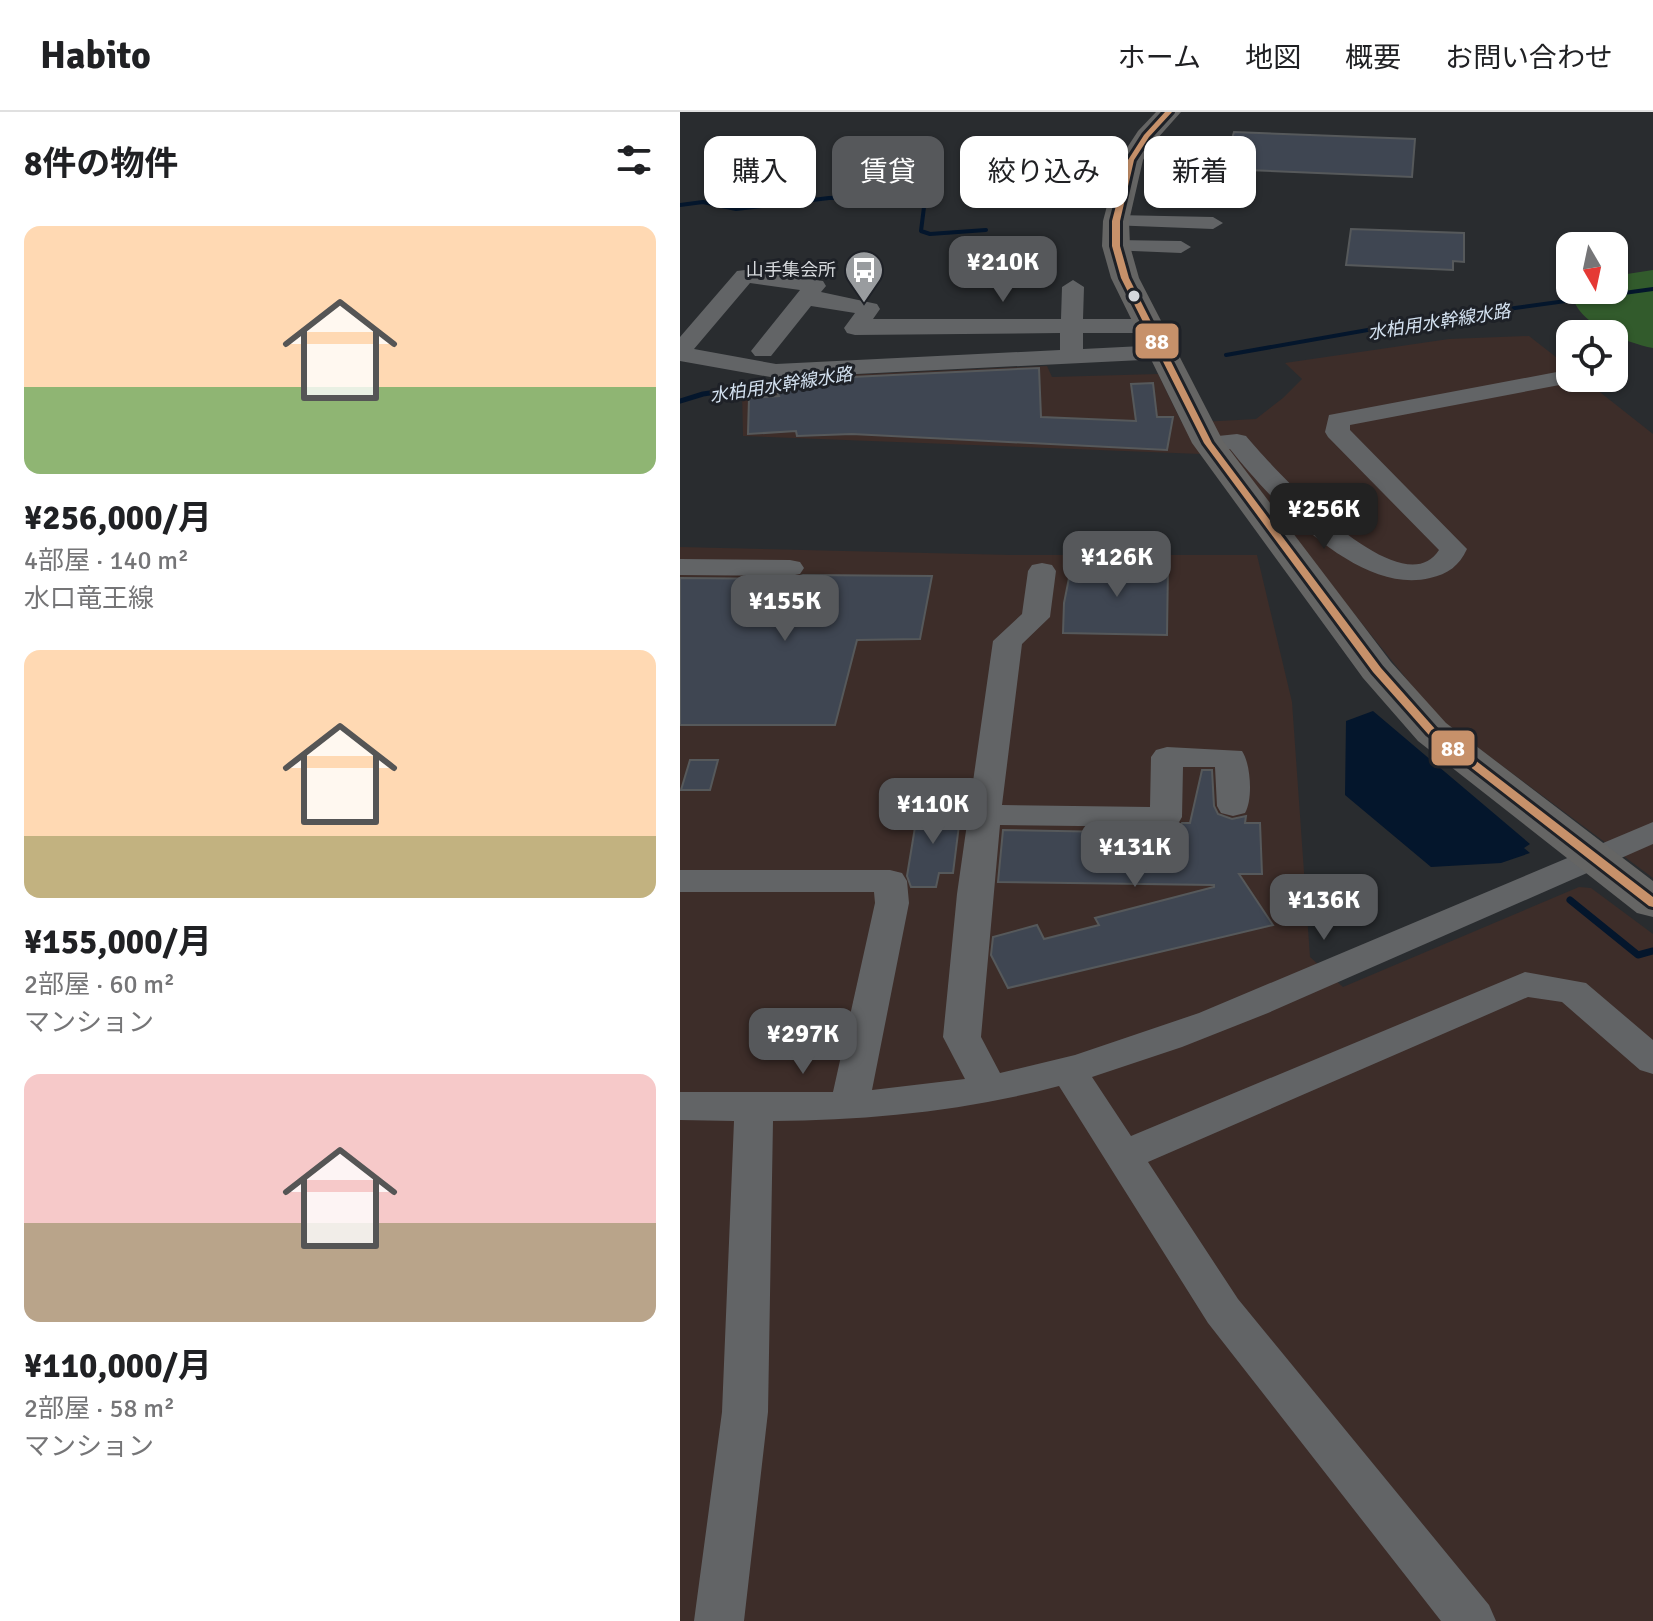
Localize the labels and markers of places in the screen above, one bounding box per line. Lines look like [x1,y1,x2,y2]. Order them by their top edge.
pin: ¥210K [947,236,1059,304]
bus stop icon: 山手集会所 [843,249,885,304]
place label: 山手集会所 [746,259,836,281]
unlabelled marker [1126,288,1142,304]
pin: ¥256K [1268,483,1380,551]
pin: ¥126K [1061,531,1173,599]
pin: ¥155K [729,575,841,643]
pin: ¥110K [877,778,989,846]
pin: ¥131K [1079,821,1191,889]
pin: ¥136K [1268,874,1380,942]
pin: ¥297K [747,1008,859,1076]

